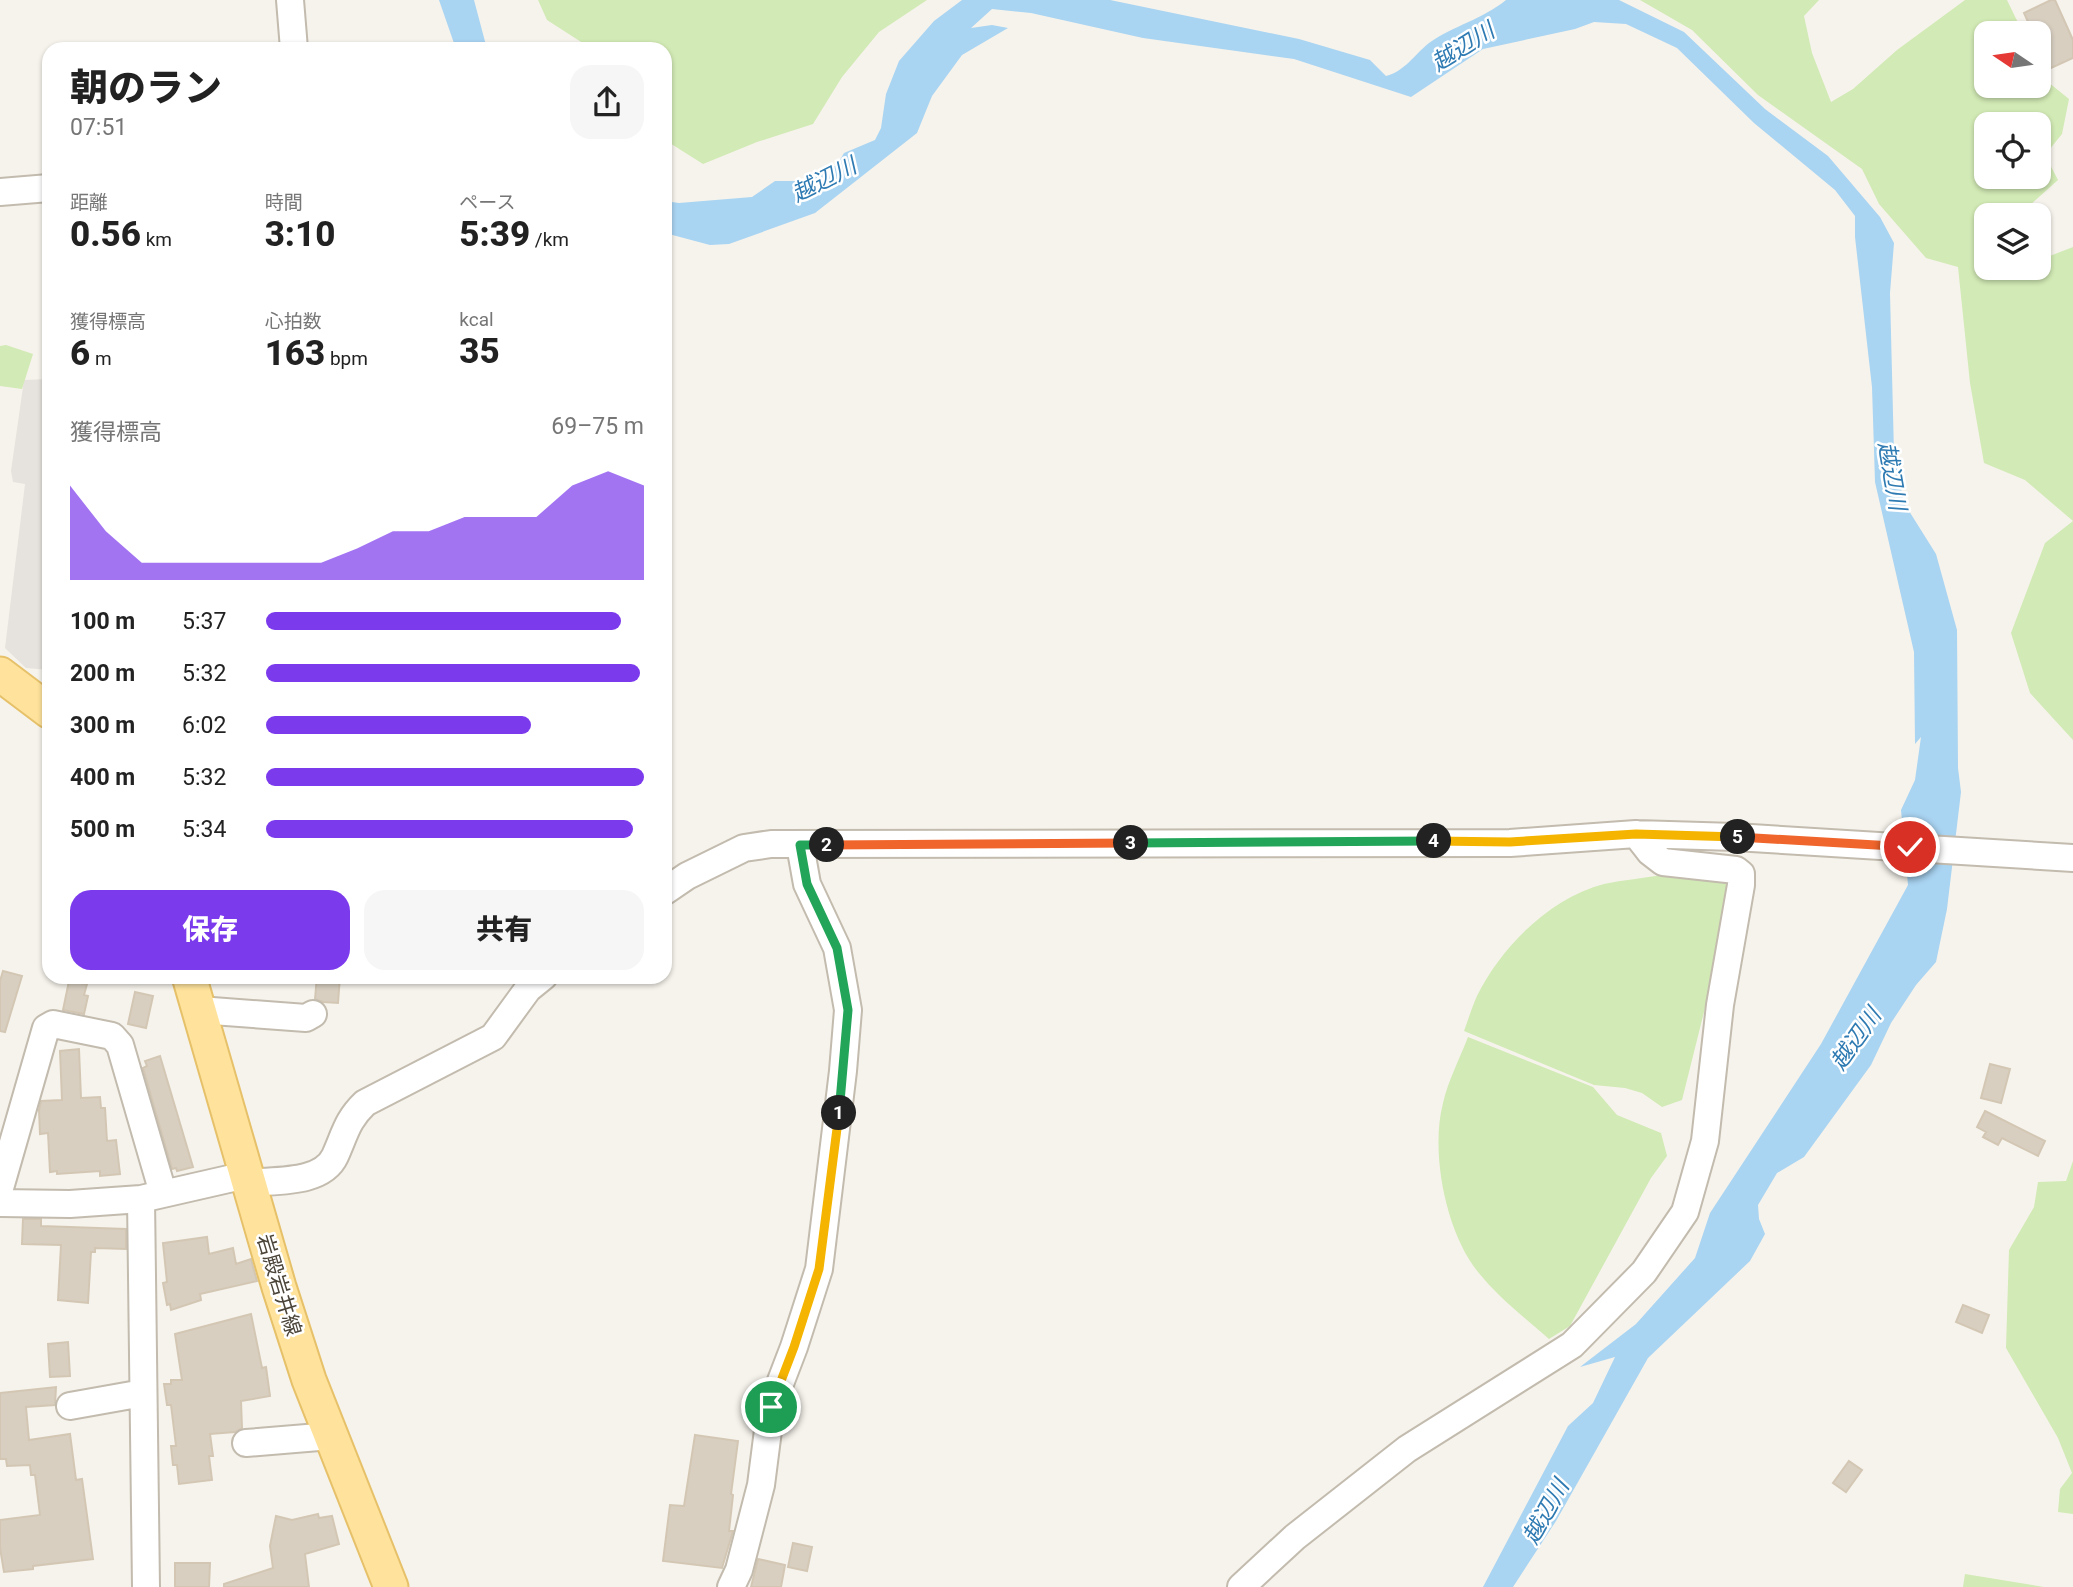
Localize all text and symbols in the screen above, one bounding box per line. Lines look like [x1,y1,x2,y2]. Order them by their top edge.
water label: 越辺川 [1427,16,1502,77]
north arrow [1974,21,2051,98]
map controls [1974,21,2051,280]
button: share [570,65,644,139]
text: 朝のラン [70,66,222,110]
button: locate [1974,112,2051,189]
text: 07:51 [70,114,127,141]
water label: 越辺川 [787,151,864,208]
text: 距離 [70,191,108,214]
text: 時間 [265,191,303,214]
text: ペース [459,191,515,214]
button: layers [1974,203,2051,280]
text: 0.56 [70,214,141,255]
text: 3:10 [265,214,335,255]
text: 5:39 [459,214,530,255]
text: km [141,228,172,251]
text: /km [530,228,569,251]
text: kcal [459,308,494,331]
text: 獲得標高 [70,310,146,333]
text: 心拍数 [265,310,322,333]
text: 35 [459,331,500,372]
text: 6 [70,333,90,374]
text: 163 [265,333,325,374]
text: m [90,347,112,370]
text: bpm [325,347,368,370]
text: 69–75 m [551,413,644,440]
text: 獲得標高 [70,419,162,446]
water label: 越辺川 [1873,440,1912,515]
text: 100 m [70,608,135,635]
text: 5:37 [182,608,226,635]
text: 200 m [70,660,135,687]
text: 5:32 [182,660,226,687]
text: 300 m [70,712,135,739]
text: 6:02 [182,712,226,739]
text: 400 m [70,764,135,791]
text: 5:32 [182,764,226,791]
text: 500 m [70,816,135,843]
text: 5:34 [182,816,226,843]
pin [1880,817,1940,877]
pin: 5 [1720,820,1756,854]
pin: 4 [1416,824,1452,858]
text: 5 [1732,825,1743,848]
pin: 3 [1114,826,1148,860]
pin: 2 [810,828,844,862]
icon: check [1891,828,1929,866]
text: 4 [1428,829,1439,852]
text: 3 [1125,831,1136,854]
text: 2 [821,833,832,856]
button: 保存 [70,890,350,970]
button: 共有 [364,890,644,970]
water label: 越辺川 [1825,1001,1889,1075]
pin: 1 [822,1096,856,1130]
text: 1 [833,1101,844,1124]
street label: 岩殿岩井線 [252,1231,306,1339]
pin [741,1377,801,1437]
icon: arrive [752,1388,790,1426]
water label: 越辺川 [1517,1473,1576,1549]

